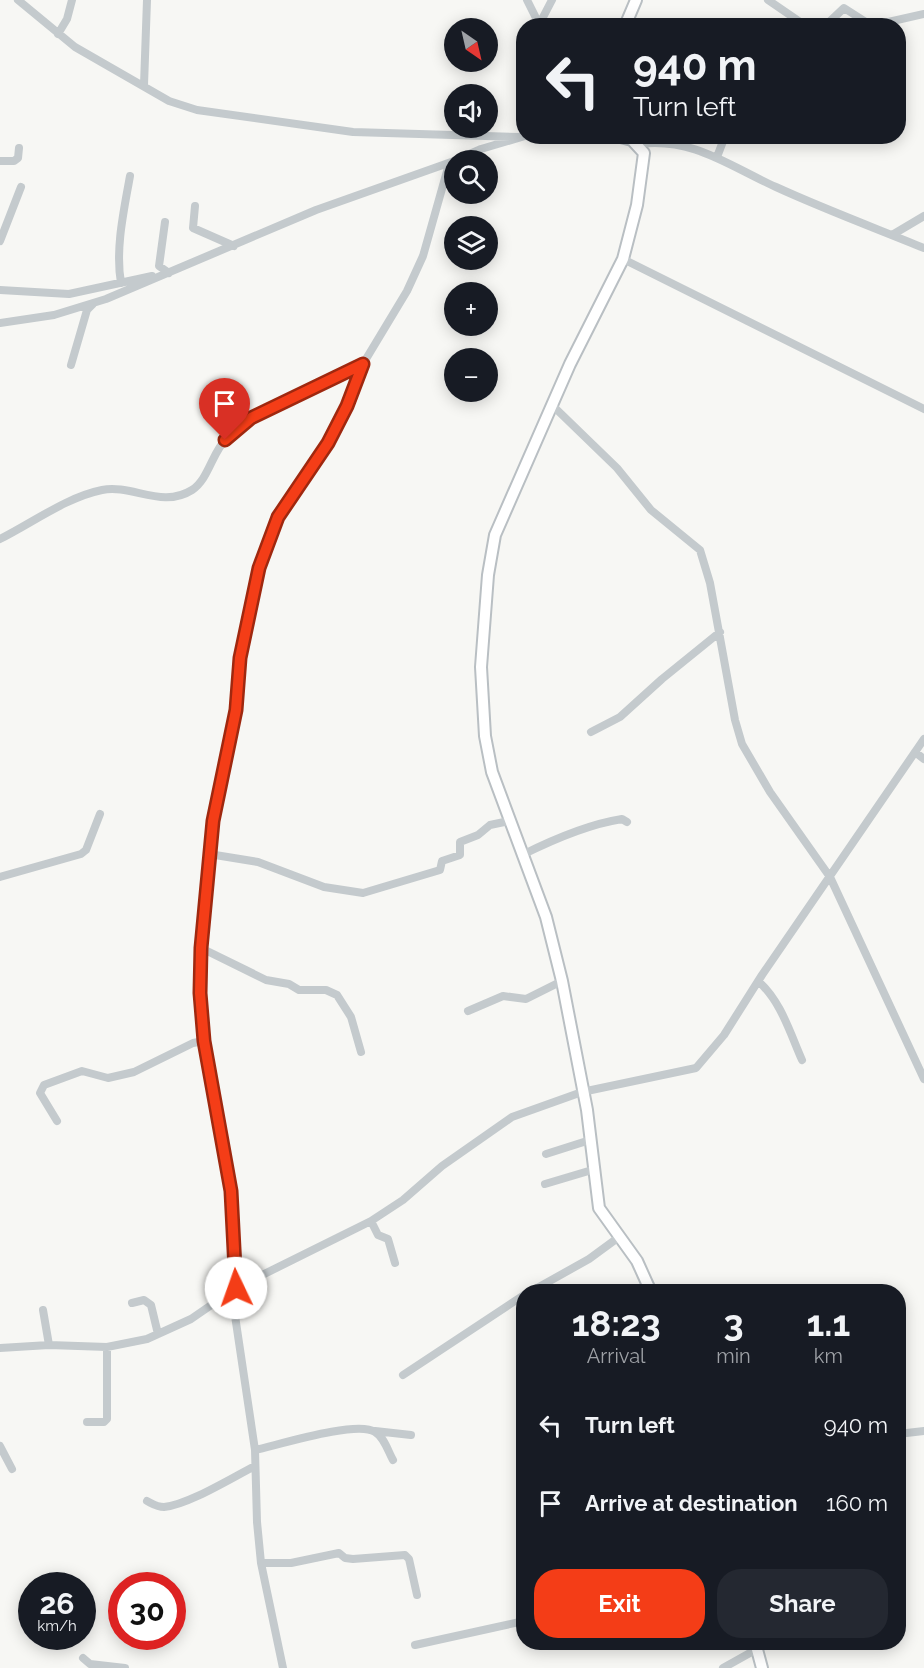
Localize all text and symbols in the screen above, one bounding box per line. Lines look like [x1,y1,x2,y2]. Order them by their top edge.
north arrow [444,18,498,72]
map controls [444,18,498,402]
text: 940 m [633,41,757,90]
icon: left [534,42,612,120]
button: sound [444,84,498,138]
text: Turn left [633,91,736,122]
button: search [444,150,498,204]
button: layers [444,216,498,270]
button: + [444,282,498,336]
button: − [444,348,498,402]
pin [199,378,250,440]
icon: arrive [208,387,241,420]
position arrow [204,1256,268,1320]
text: 18:23 [572,1302,661,1344]
text: 3 [724,1302,744,1344]
text: 1.1 [807,1302,850,1344]
text: Arrival [587,1344,646,1368]
text: min [716,1344,751,1368]
text: km [814,1344,843,1368]
icon: left [534,1409,567,1442]
text: Turn left [585,1412,675,1438]
text: 940 m [824,1412,888,1438]
icon: arrive [534,1487,567,1520]
text: Arrive at destination [585,1490,798,1516]
text: 160 m [826,1490,888,1516]
button: Exit [534,1569,705,1638]
button: Share [717,1569,888,1638]
speed limit sign: 30 [108,1572,186,1650]
text: 26 [39,1586,75,1621]
text: km/h [37,1617,77,1635]

